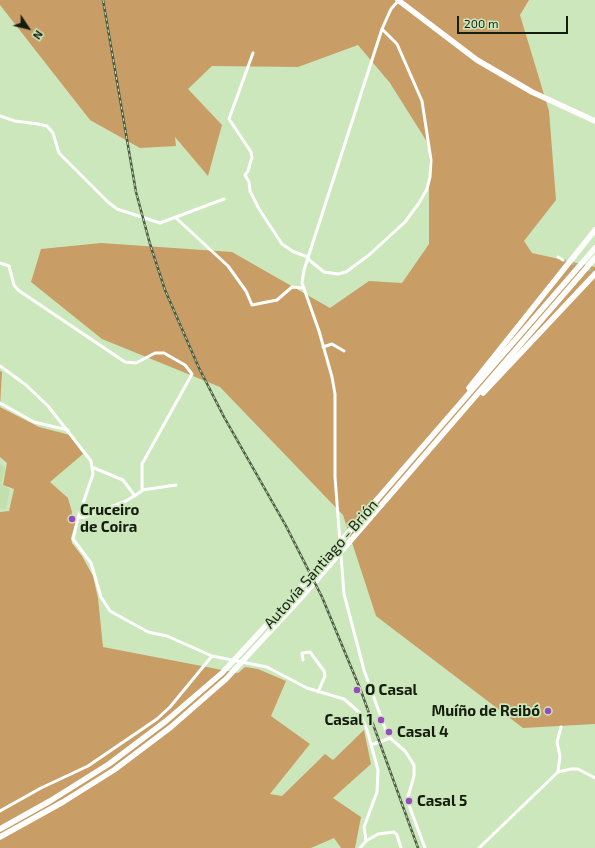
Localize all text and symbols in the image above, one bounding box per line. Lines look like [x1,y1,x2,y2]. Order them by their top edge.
north arrow [8,8,48,48]
scale bar [459,8,570,34]
text: 200 m [464,16,498,30]
text: N [31,28,46,42]
street label: Autovía Santiago - Brión [260,496,382,632]
place label: Cruceiro de Coira [80,501,139,536]
marker: Cruceiro de Coira [67,514,77,524]
place label: O Casal [365,681,417,699]
marker: O Casal [352,685,362,695]
place label: Muíño de Reibó [431,702,540,720]
marker: Muíño de Reibó [543,706,553,716]
place label: Casal 1 [324,711,373,729]
marker: Casal 1 [376,715,386,725]
place label: Casal 4 [397,723,449,741]
marker: Casal 4 [384,727,394,737]
place label: Casal 5 [417,792,467,810]
marker: Casal 5 [404,796,414,806]

